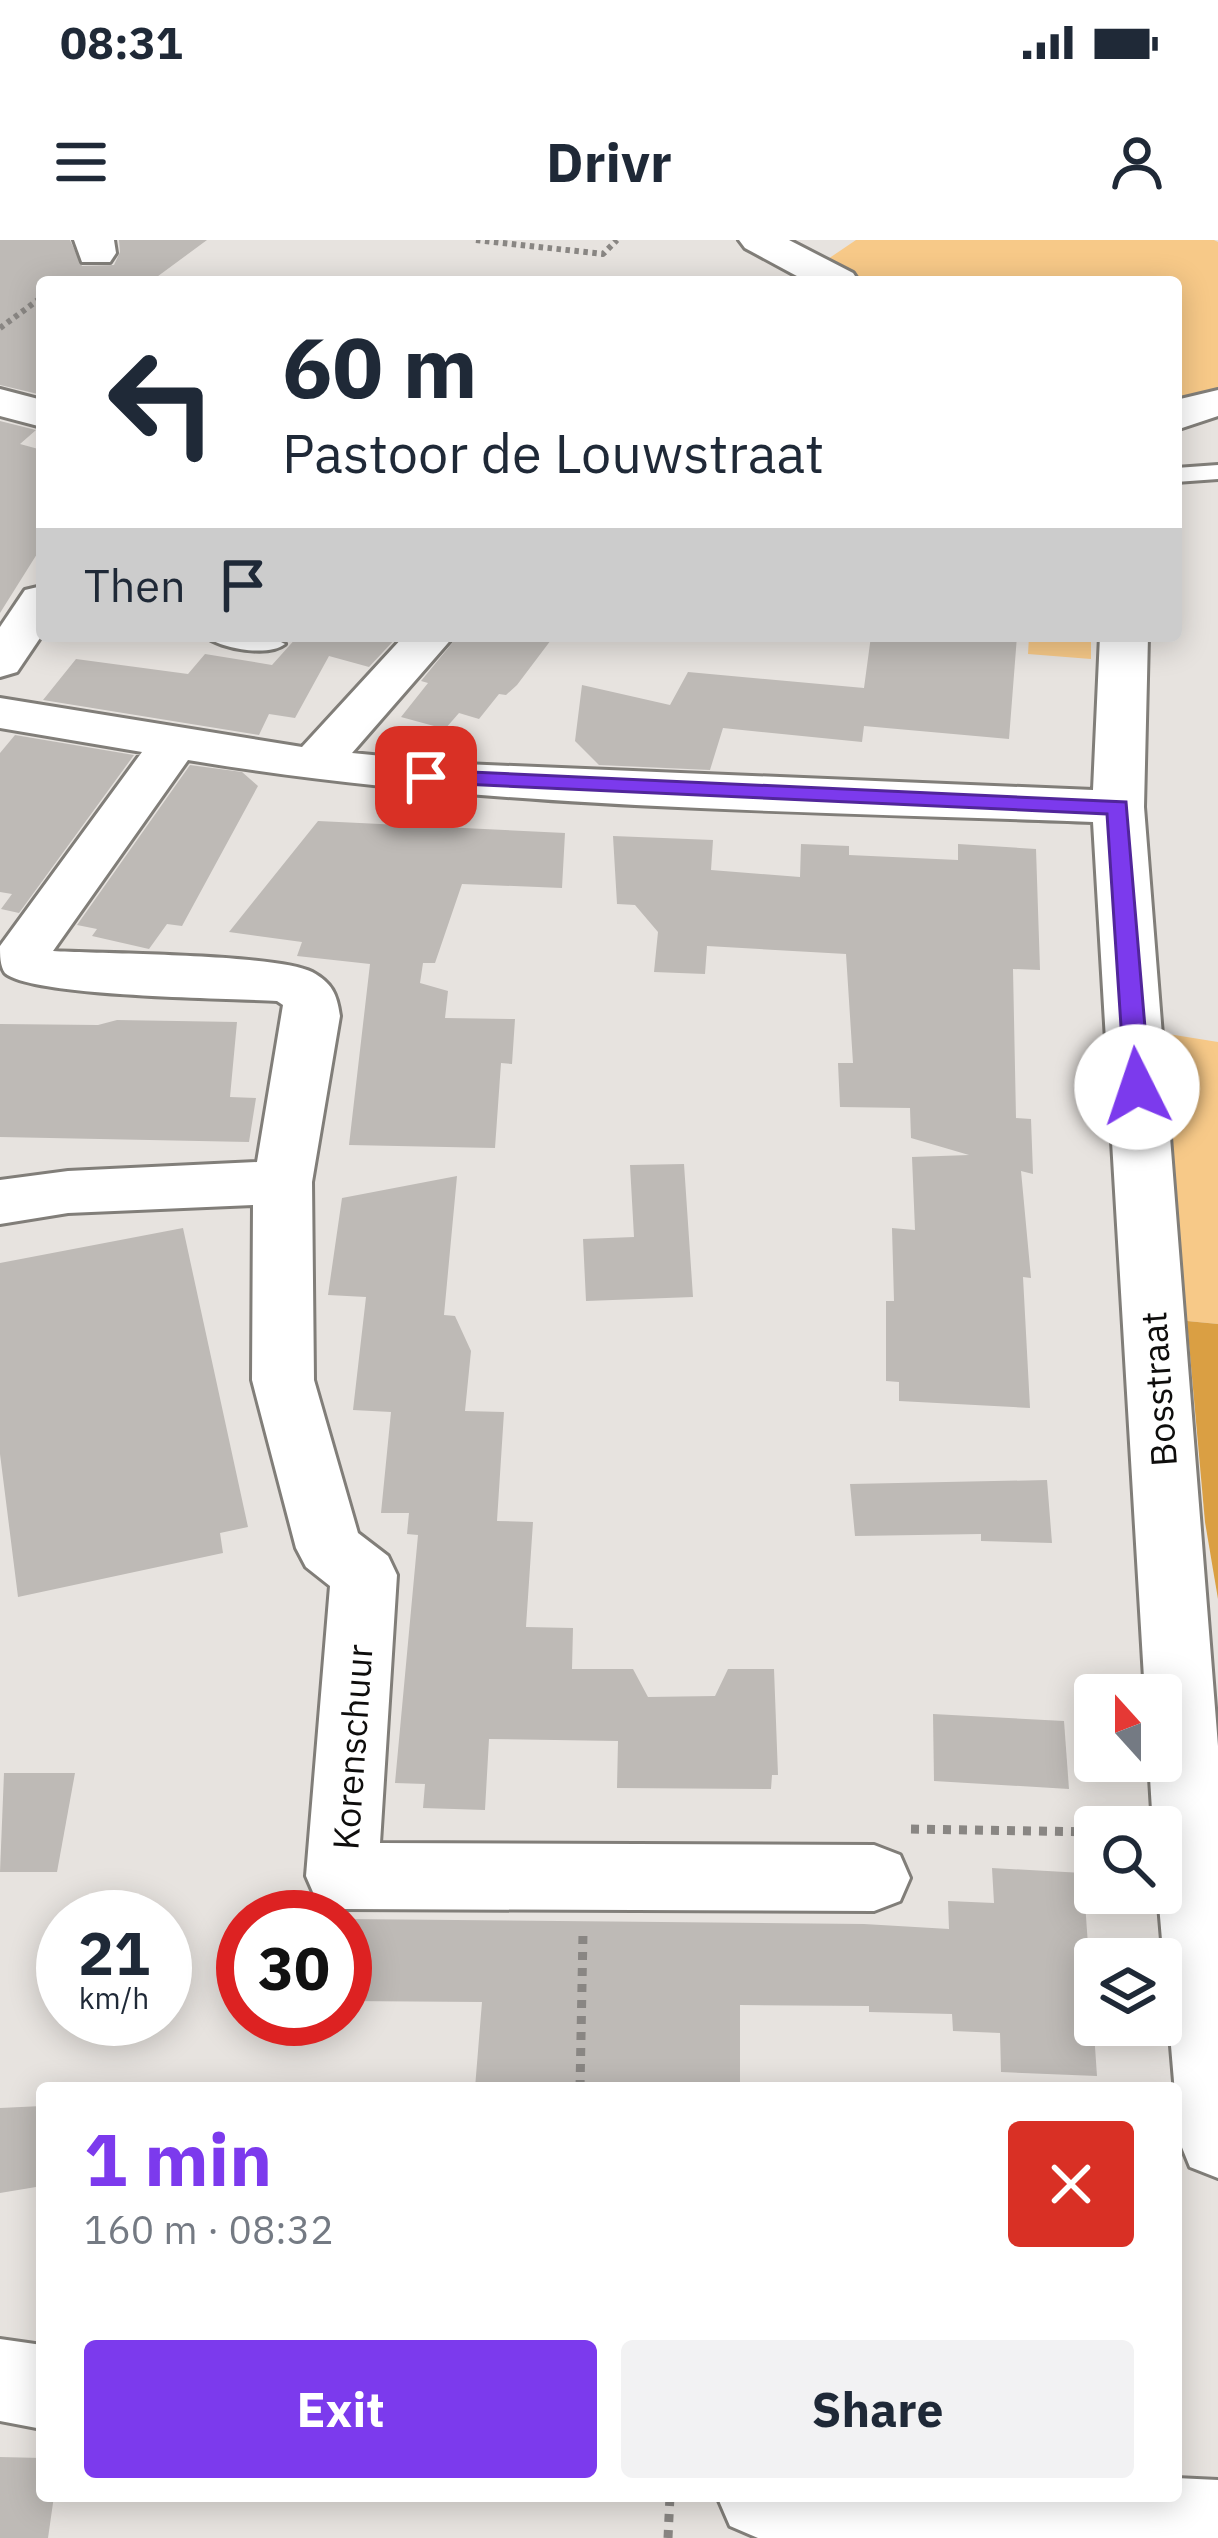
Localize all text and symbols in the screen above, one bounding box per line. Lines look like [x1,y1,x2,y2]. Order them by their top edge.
text: 08:31 [60,13,183,71]
text: Drivr [546,127,672,197]
icon: menu [48,129,114,195]
icon: person [1104,129,1170,195]
text: 60 m [282,312,478,421]
icon: left [84,324,240,480]
text: Pastoor de Louwstraat [282,418,824,488]
icon: arrive [210,552,276,618]
text: Then [84,556,186,614]
pin [375,726,477,828]
icon: arrive [393,744,459,810]
position arrow [1074,1024,1200,1150]
street label: Bosstraat [1129,1310,1187,1468]
street label: Korenschuur [321,1643,383,1851]
north arrow [1074,1674,1182,1782]
map controls [1074,1674,1182,2046]
button: search [1074,1806,1182,1914]
speed limit sign: 30 [216,1890,372,2046]
text: 21 [78,1913,150,1992]
button: layers [1074,1938,1182,2046]
text: km/h [79,1978,149,2017]
text: 1 min [84,2112,272,2206]
button: close [1008,2121,1134,2247]
text: 160 m · 08:32 [84,2204,334,2255]
button: Exit [84,2340,597,2478]
button: Share [621,2340,1134,2478]

